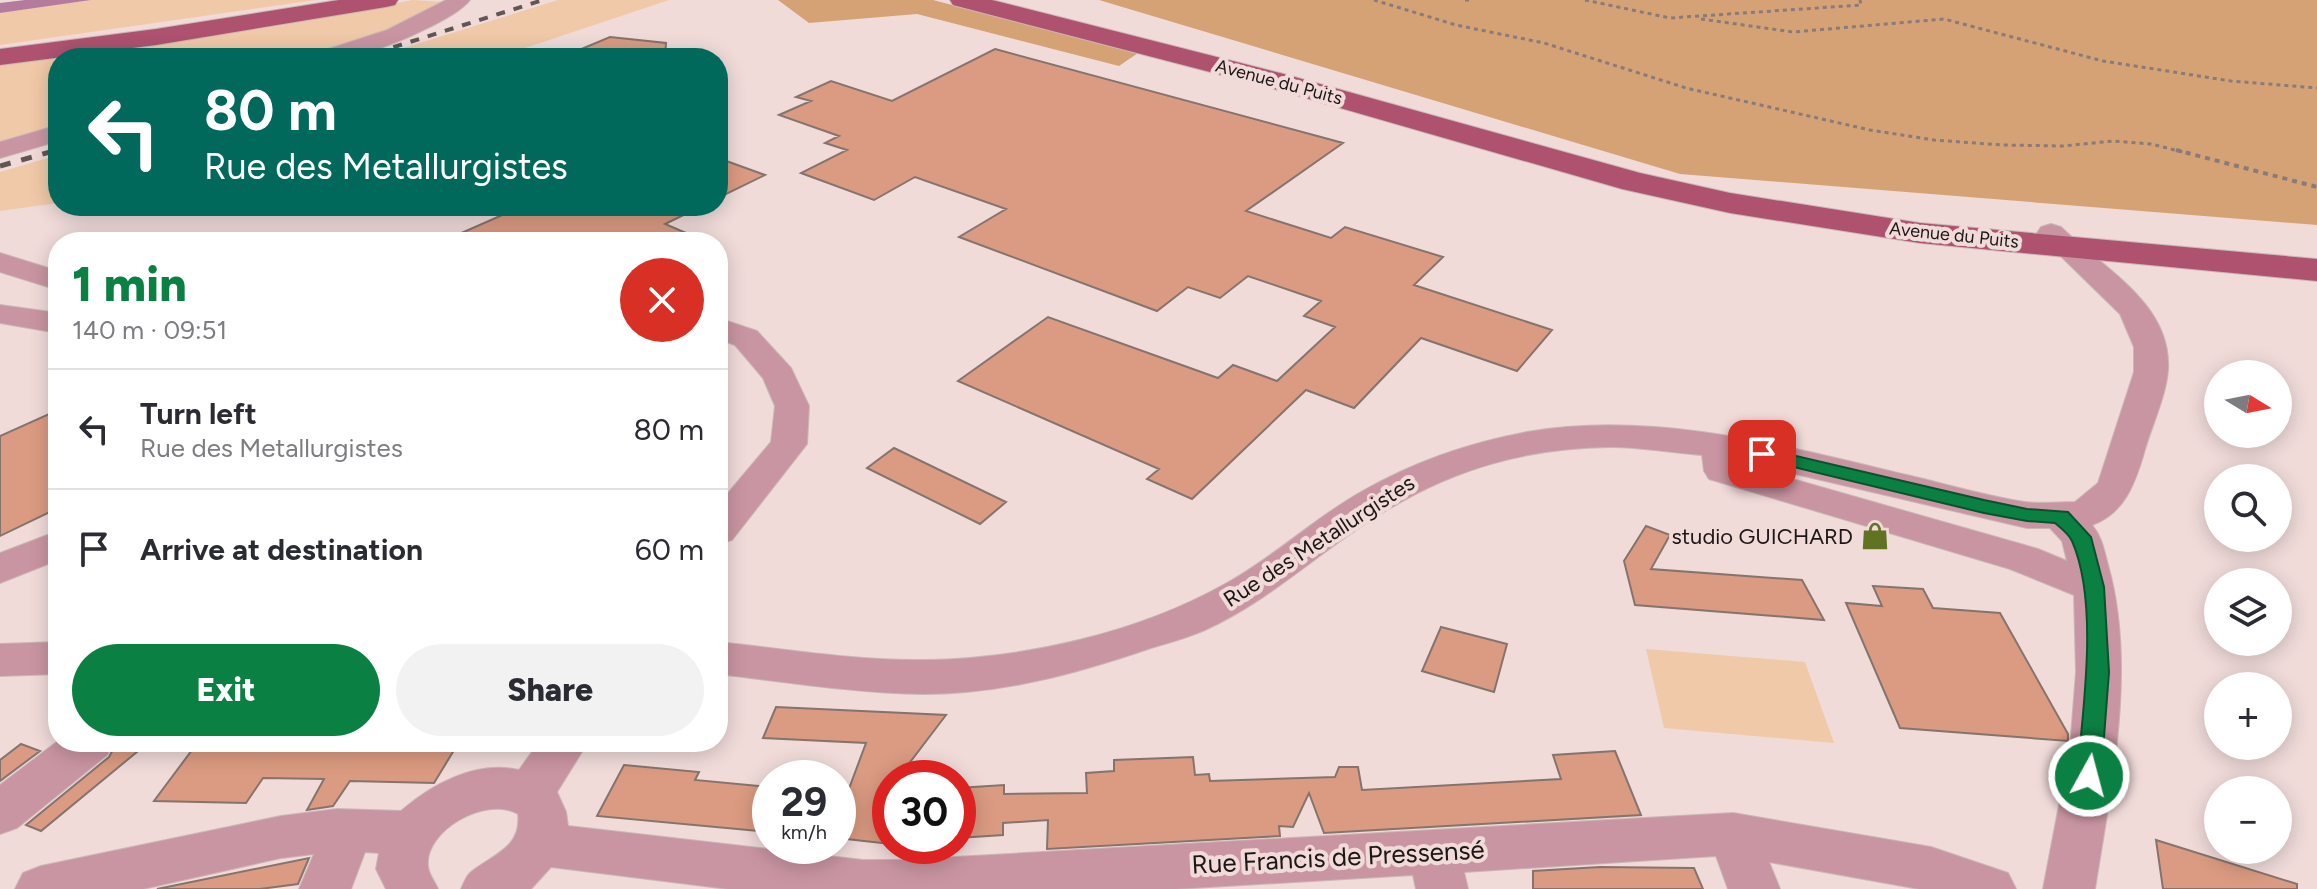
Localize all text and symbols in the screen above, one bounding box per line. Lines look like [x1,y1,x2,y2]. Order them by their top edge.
street label: Avenue du Puits [1213,55,1345,109]
text: 80 m [204,77,337,144]
icon: left [72,80,176,184]
text: Rue des Metallurgistes [204,145,568,188]
street label: Avenue du Puits [1888,217,2020,253]
text: 1 min [72,255,187,313]
button: close [620,258,704,342]
text: 140 m · 09:51 [72,314,227,346]
north arrow [2204,360,2292,448]
map controls [2204,360,2292,864]
text: Turn left [140,395,257,432]
icon: left [72,407,116,451]
text: 80 m [633,411,704,448]
pin [1728,420,1796,488]
text: Rue des Metallurgistes [140,432,403,464]
icon: arrive [1740,432,1784,476]
button: search [2204,464,2292,552]
street label: Rue des Metallurgistes [1218,469,1420,613]
shop icon: studio GUICHARD [1860,521,1890,551]
place label: studio GUICHARD [1672,523,1853,550]
icon: arrive [72,527,116,571]
text: Arrive at destination [140,531,423,568]
text: 60 m [635,531,704,568]
button: layers [2204,568,2292,656]
button: Exit [72,644,380,736]
button: Share [396,644,704,736]
button: + [2204,672,2292,760]
position arrow [2047,734,2131,818]
speed limit sign: 30 [872,760,976,864]
button: − [2204,776,2292,864]
text: 29 [781,778,827,826]
text: km/h [781,820,827,844]
street label: Rue Francis de Pressensé [1191,833,1485,881]

